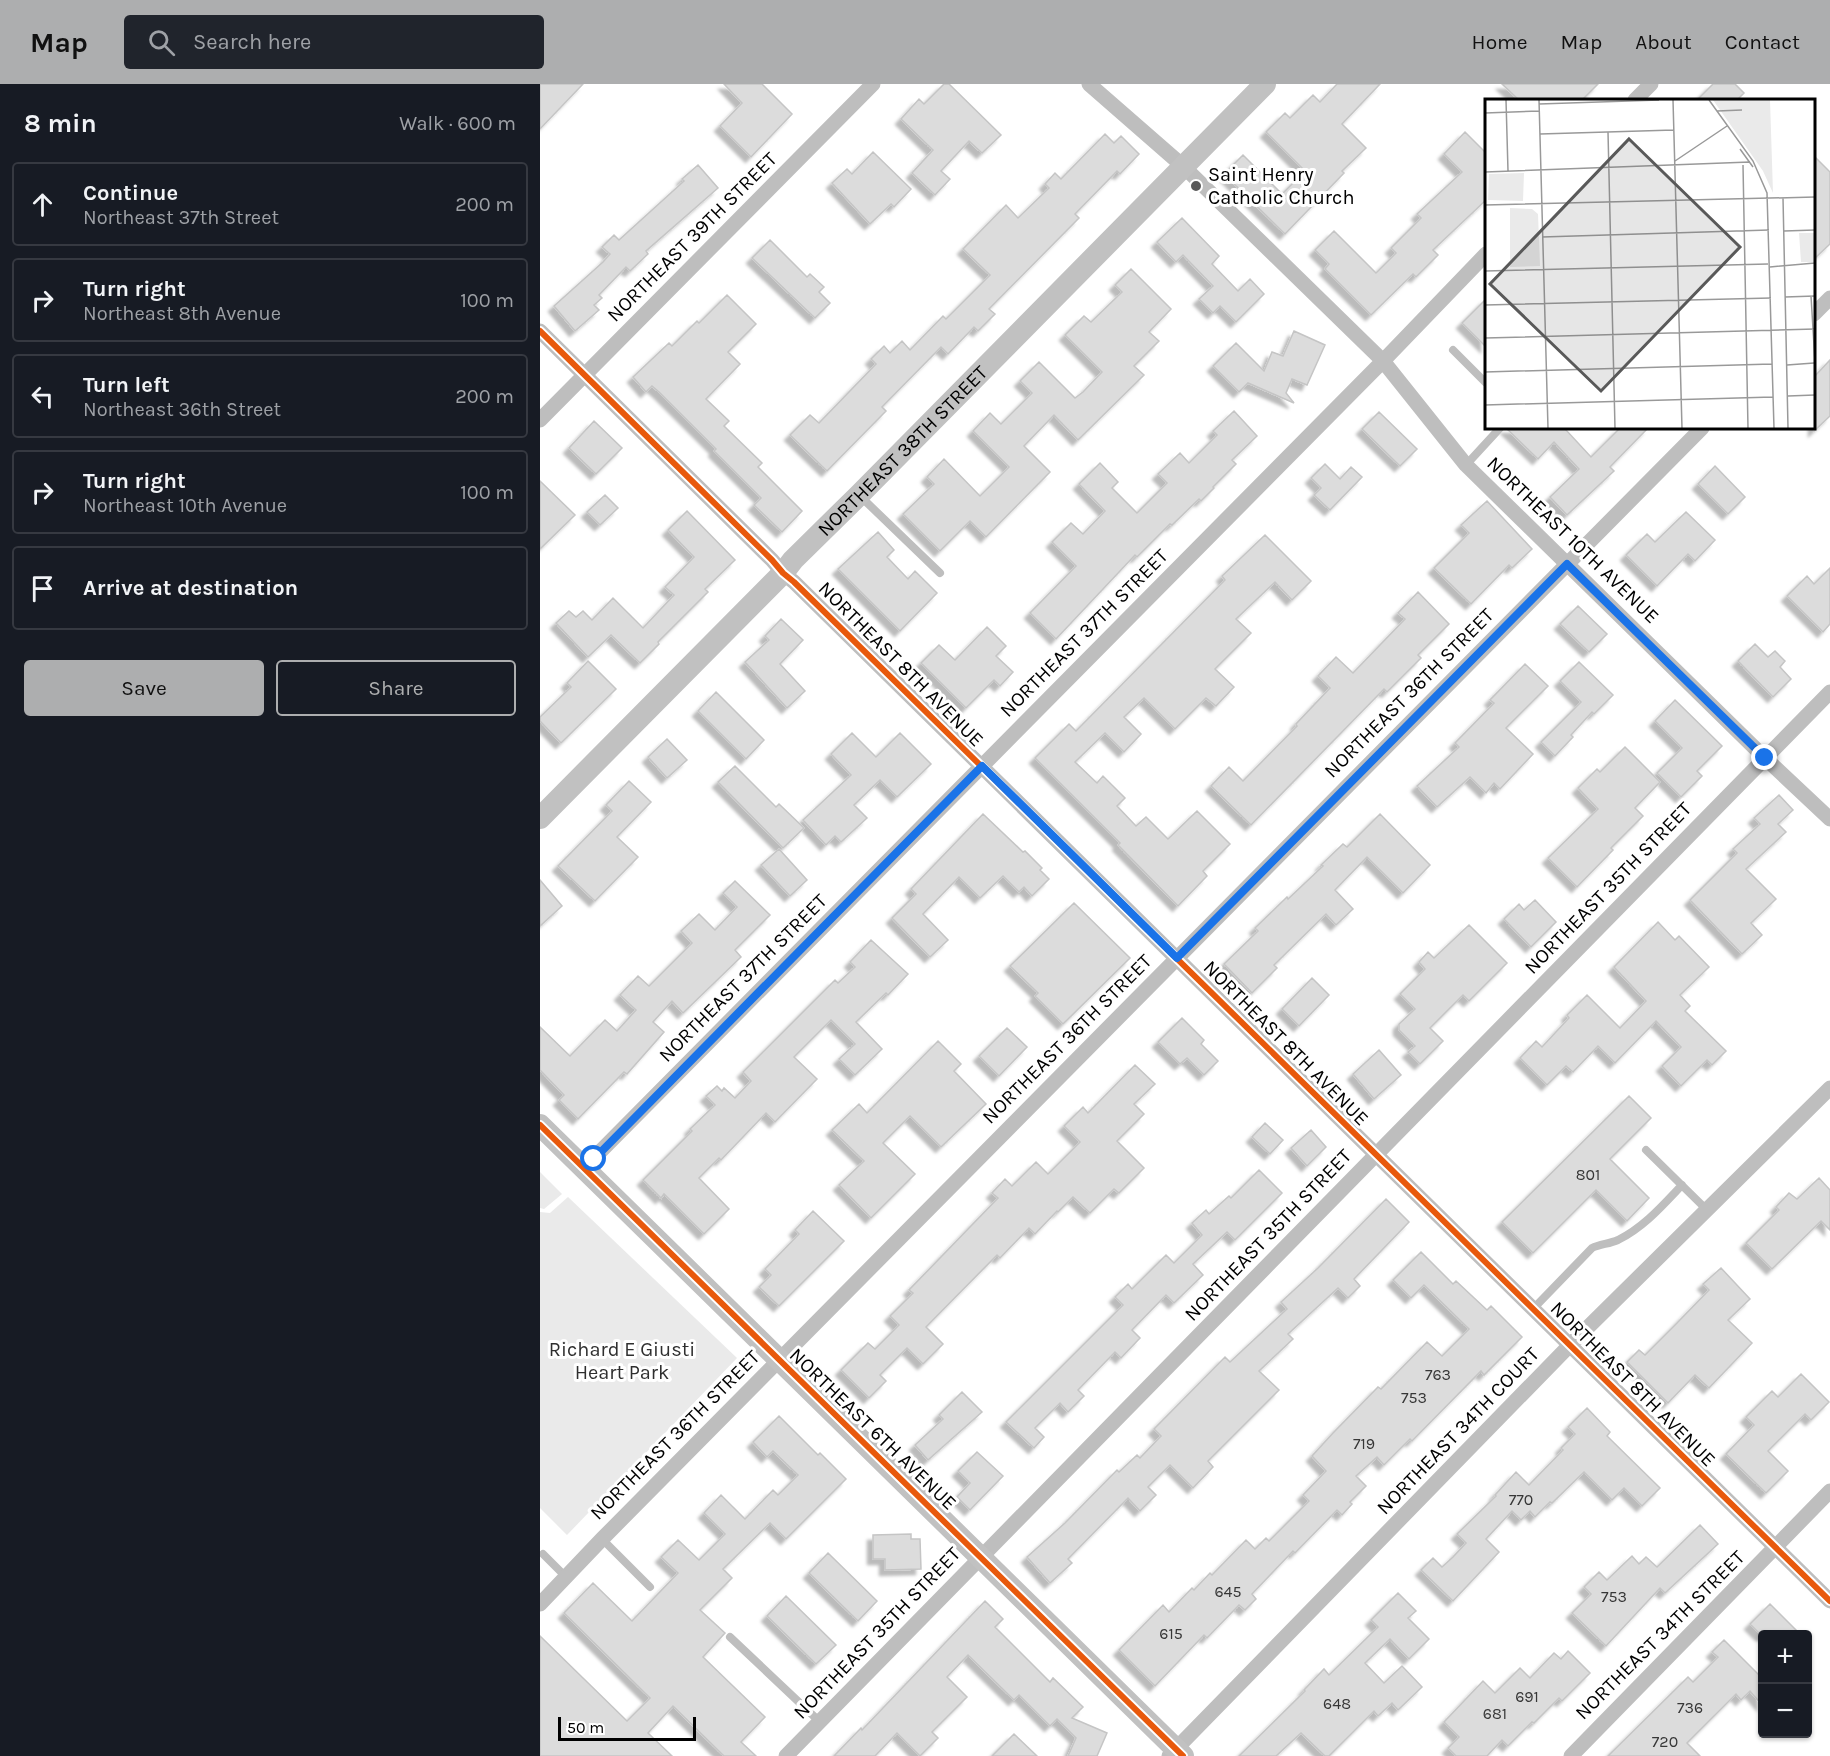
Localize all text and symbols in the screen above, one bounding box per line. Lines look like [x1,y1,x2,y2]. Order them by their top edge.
search box [124,15,544,69]
text: Map [30,26,88,59]
icon: search [145,26,178,59]
text: Search here [193,29,311,55]
text: Home [1472,30,1528,54]
text: Map [1561,30,1602,54]
text: About [1635,30,1692,54]
text: Contact [1725,30,1800,54]
inset map [1485,99,1815,429]
text: 8 min [24,108,97,139]
text: Walk · 600 m [399,112,516,135]
street label: NORTHEAST 39TH STREET [602,147,782,327]
place label: Saint Henry Catholic Church [1208,163,1354,209]
marker: Saint Henry Catholic Church [1189,179,1203,193]
text: Continue [83,180,178,206]
icon: ahead [26,188,59,221]
text: 200 m [455,193,514,216]
text: Northeast 37th Street [83,206,279,229]
text: Turn right [83,276,186,302]
icon: right [26,284,59,317]
text: 100 m [460,289,514,312]
text: Northeast 8th Avenue [83,302,281,325]
street label: NORTHEAST 38TH STREET [813,361,992,541]
text: Turn left [83,372,170,398]
icon: left [26,380,59,413]
text: 200 m [455,385,514,408]
text: Northeast 36th Street [83,398,281,421]
street label: NORTHEAST 10TH AVENUE [1482,452,1664,628]
text: Turn right [83,468,186,494]
icon: right [26,476,59,509]
text: 100 m [460,481,514,504]
text: Northeast 10th Avenue [83,494,287,517]
street label: NORTHEAST 37TH STREET [995,544,1173,722]
icon: arrive [26,572,59,605]
text: Arrive at destination [83,575,298,601]
street label: NORTHEAST 8TH AVENUE [814,577,988,751]
street label: NORTHEAST 36TH STREET [1320,604,1498,782]
button: Save [24,660,264,716]
button: Share [276,660,516,716]
route end [1751,744,1777,770]
street label: NORTHEAST 35TH STREET [1520,797,1696,979]
street label: NORTHEAST 37TH STREET [654,889,832,1067]
street label: NORTHEAST 36TH STREET [978,950,1156,1128]
street label: NORTHEAST 8TH AVENUE [1199,956,1373,1130]
street label: NORTHEAST 35TH STREET [1180,1144,1356,1326]
route start [580,1145,606,1171]
house number: 801 [1576,1165,1600,1184]
street label: NORTHEAST 8TH AVENUE [1546,1297,1720,1471]
park label: Richard E Giusti Heart Park [549,1338,695,1384]
street label: NORTHEAST 6TH AVENUE [785,1343,961,1515]
street label: NORTHEAST 34TH COURT [1372,1343,1544,1519]
street label: NORTHEAST 36TH STREET [586,1346,764,1524]
house number: 763 [1425,1365,1451,1384]
house number: 753 [1401,1388,1427,1407]
house number: 719 [1353,1434,1375,1453]
house number: 770 [1509,1490,1533,1509]
street label: NORTHEAST 35TH STREET [789,1542,965,1724]
street label: NORTHEAST 34TH STREET [1571,1546,1749,1724]
house number: 645 [1214,1582,1242,1601]
house number: 753 [1601,1587,1627,1606]
house number: 615 [1159,1624,1183,1643]
map controls [1758,1630,1812,1738]
button: + [1758,1630,1812,1684]
button: − [1758,1684,1812,1738]
house number: 691 [1515,1687,1539,1706]
house number: 648 [1323,1694,1351,1713]
house number: 736 [1677,1698,1703,1717]
house number: 681 [1483,1704,1507,1723]
scale bar [558,1714,696,1742]
text: 50 m [567,1718,604,1737]
house number: 720 [1652,1732,1678,1751]

